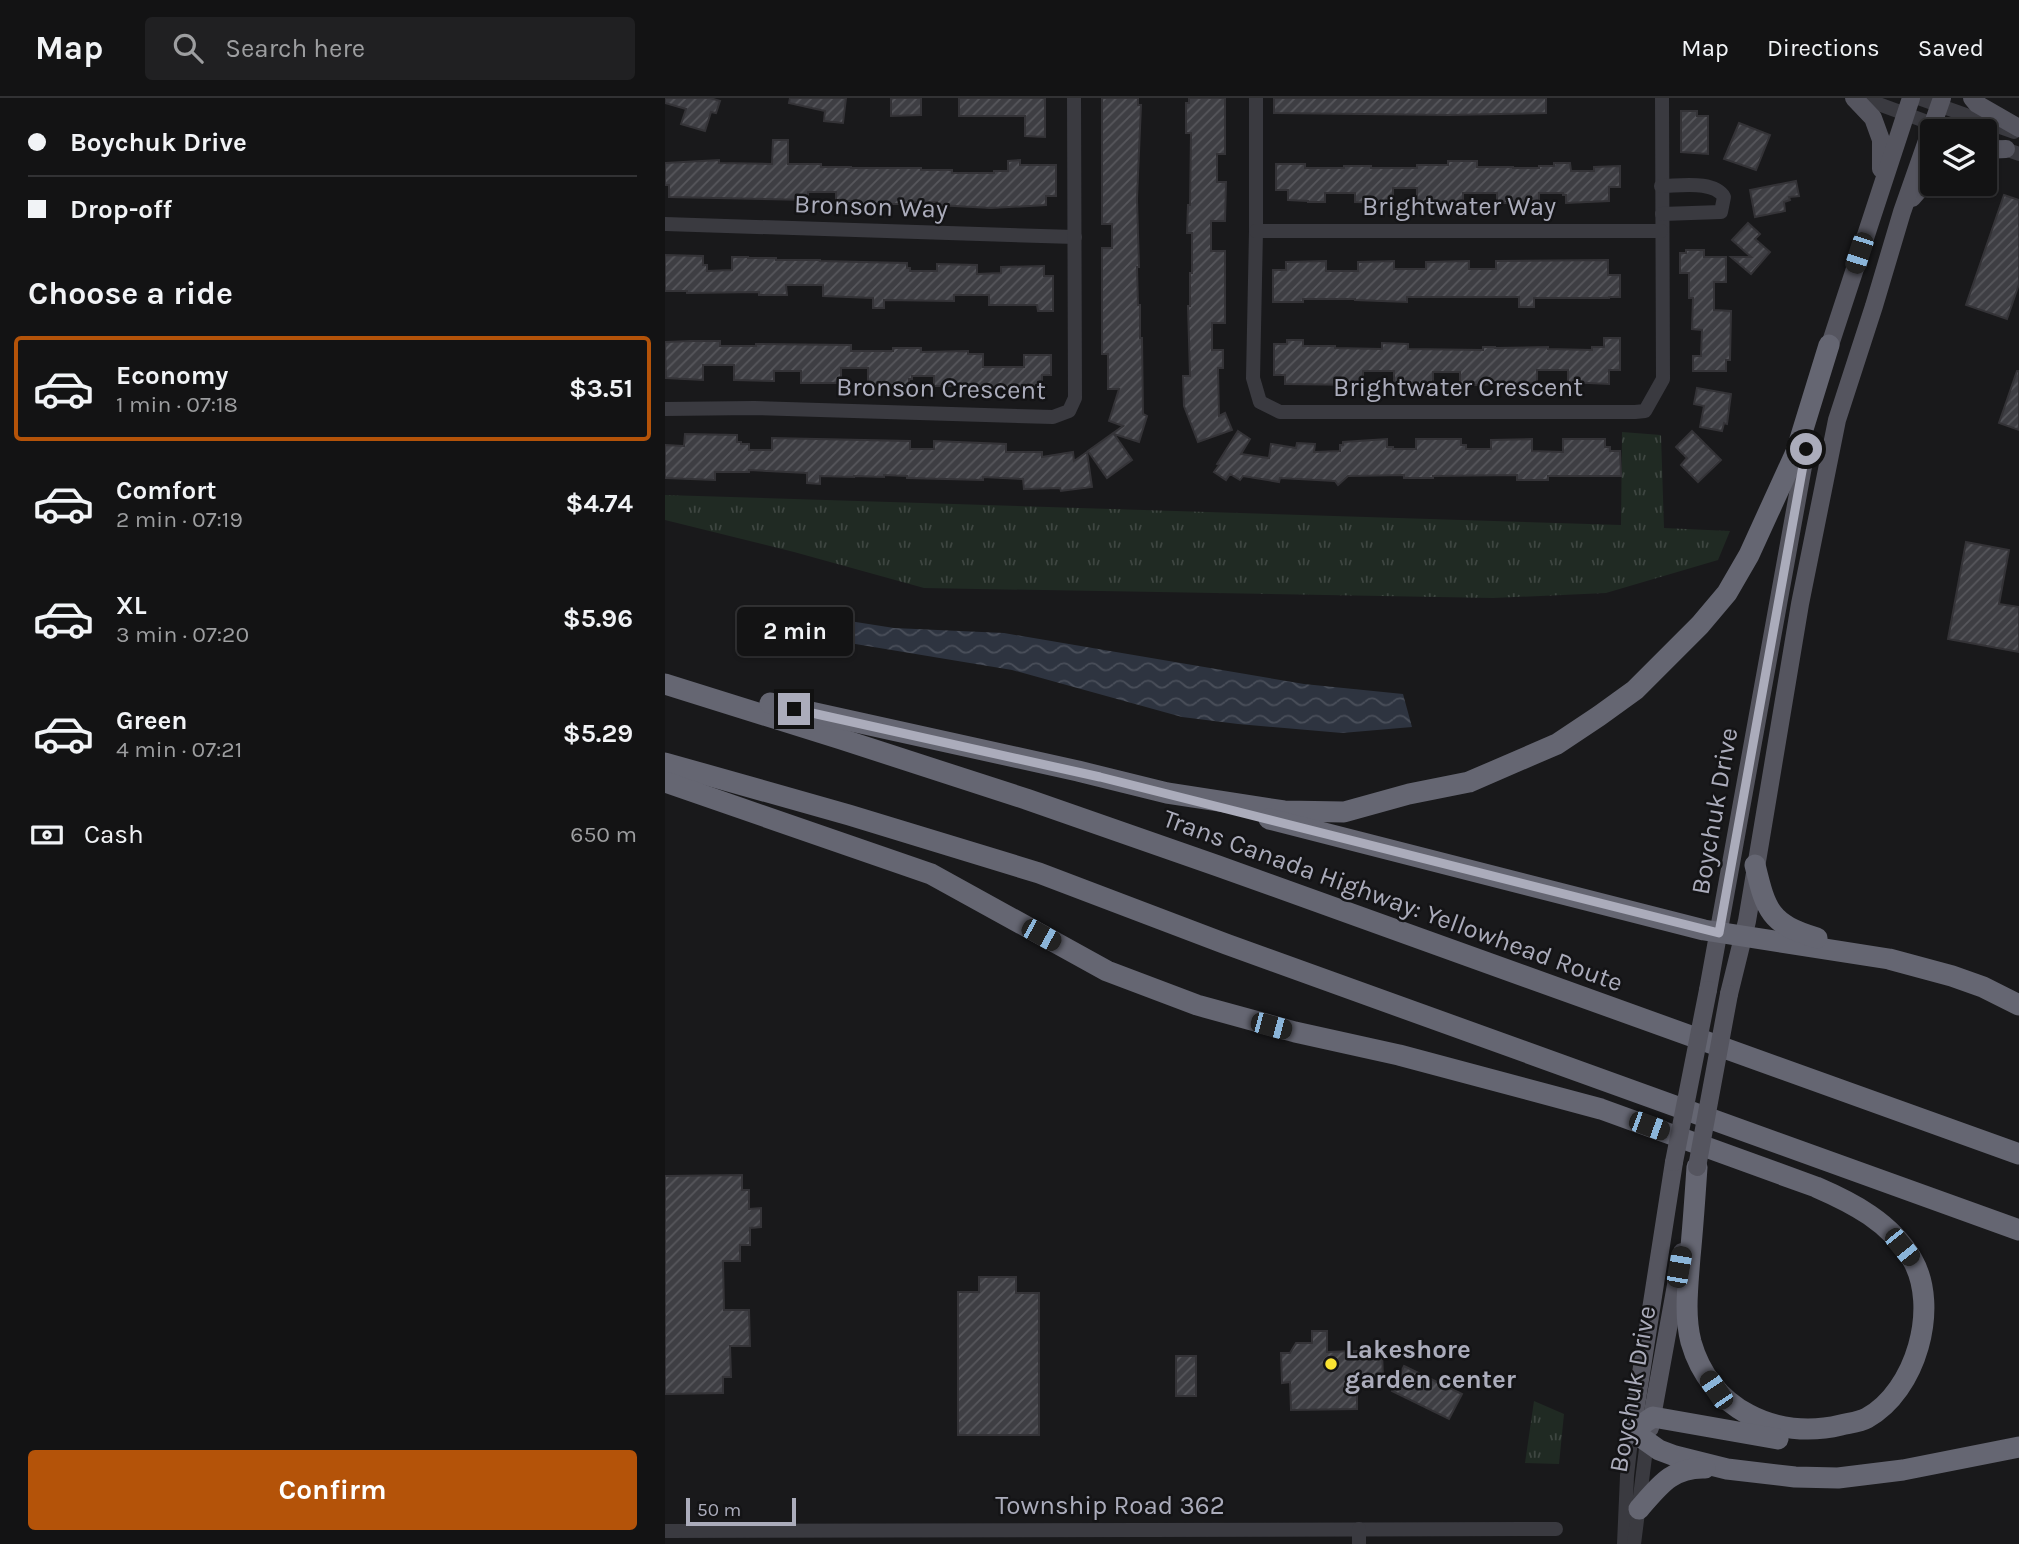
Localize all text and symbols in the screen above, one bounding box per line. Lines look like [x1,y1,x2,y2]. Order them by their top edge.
search box [145,17,635,80]
text: Map [35,29,103,67]
icon: search [169,29,207,67]
text: Search here [225,33,365,64]
text: Map [1681,34,1729,62]
text: Directions [1767,34,1880,62]
text: Saved [1918,34,1984,62]
map controls [1920,119,1997,196]
button: layers [1920,119,1997,196]
text: Boychuk Drive [70,127,247,158]
street label: Bronson Way [793,188,948,225]
street label: Brightwater Way [1362,191,1556,222]
text: Drop-off [70,194,172,225]
car [1843,230,1876,276]
text: Choose a ride [28,275,233,312]
icon: car [32,357,95,420]
text: Economy [116,360,228,391]
street label: Bronson Crescent [836,371,1046,406]
street label: Brightwater Crescent [1333,372,1583,403]
text: $3.51 [569,373,633,404]
text: 1 min · 07:18 [116,391,238,418]
route start [1790,433,1822,465]
icon: car [32,472,95,535]
text: Comfort [116,475,217,506]
text: $4.74 [566,488,633,519]
text: 2 min · 07:19 [116,506,243,533]
icon: car [32,587,95,650]
text: XL [116,590,147,621]
text: $5.96 [563,603,633,634]
callout: 2 min [736,608,852,656]
text: 2 min [763,618,827,645]
text: 3 min · 07:20 [116,621,249,648]
route end [778,693,810,725]
icon: car [32,702,95,765]
text: Green [116,705,188,736]
text: $5.29 [563,718,633,749]
street label: Boychuk Drive [1685,725,1744,897]
text: 4 min · 07:21 [116,736,242,763]
street label: Trans Canada Highway: Yellowhead Route [1159,803,1627,998]
icon: cash [28,816,66,854]
text: Cash [84,819,144,850]
text: 650 m [570,821,637,848]
car [1018,916,1065,954]
car [1248,1010,1295,1042]
car [1626,1109,1673,1143]
car [1881,1224,1924,1270]
car [1666,1244,1693,1290]
street label: Boychuk Drive [1603,1303,1662,1475]
place label: Lakeshore garden center [1345,1334,1517,1395]
marker: Lakeshore garden center [1323,1356,1339,1372]
car [1696,1367,1737,1413]
button: Confirm [28,1450,637,1530]
street label: Township Road 362 [995,1490,1225,1521]
scale bar [686,1495,796,1527]
text: 50 m [697,1499,741,1521]

